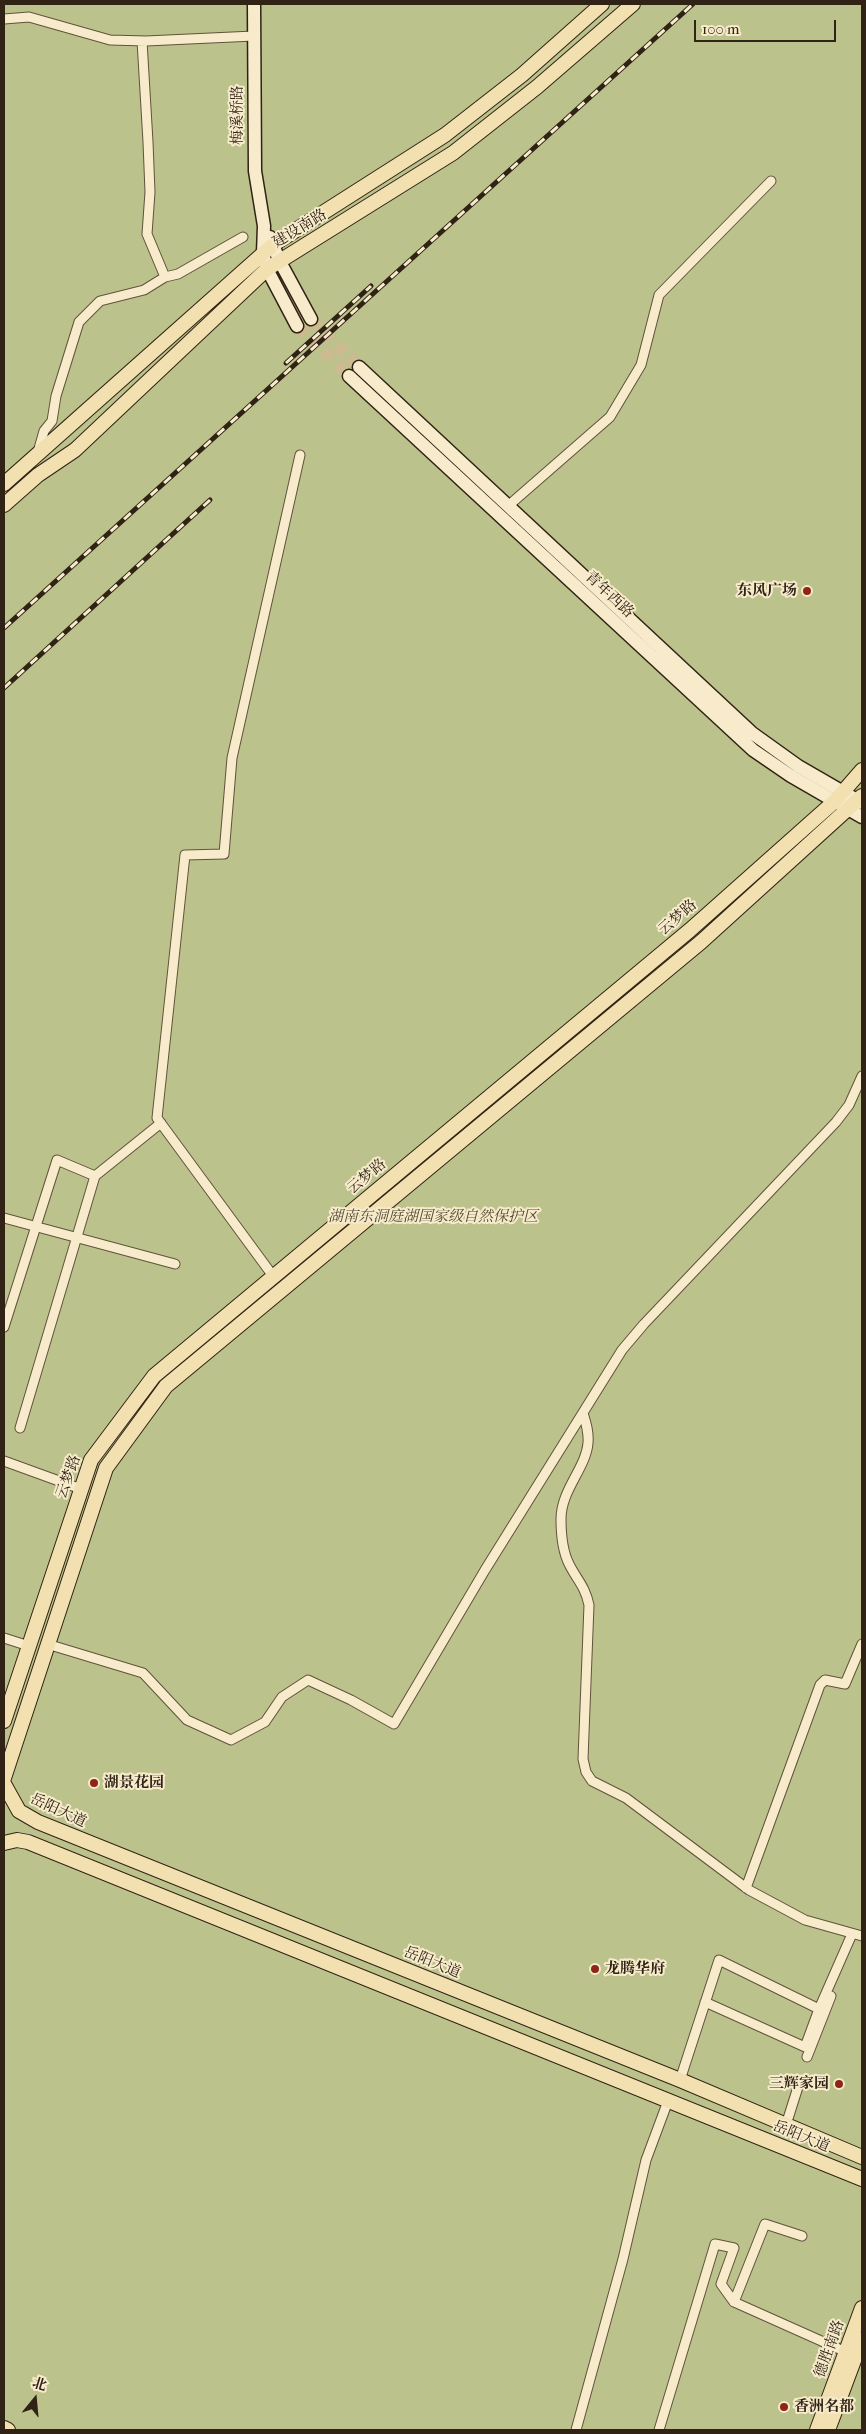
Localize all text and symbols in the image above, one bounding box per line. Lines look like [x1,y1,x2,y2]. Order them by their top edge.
scale bar [696,10,838,42]
text: 100 m [702,20,740,38]
street label: 梅溪桥路 [229,85,247,145]
street label: 建设南路 [270,206,330,252]
street label: 青年西路 [581,568,637,622]
place label: 东风广场 [737,582,797,600]
marker: 东风广场 [801,585,813,597]
street label: 云梦路 [655,896,701,940]
street label: 云梦路 [344,1156,390,1198]
park label: 湖南东洞庭湖国家级自然保护区 [328,1208,538,1226]
street label: 云梦路 [53,1453,85,1501]
place label: 湖景花园 [104,1774,164,1792]
marker: 湖景花园 [88,1777,100,1789]
street label: 岳阳大道 [27,1790,89,1832]
street label: 岳阳大道 [401,1943,463,1983]
place label: 龙腾华府 [605,1960,665,1978]
marker: 龙腾华府 [589,1963,601,1975]
place label: 三辉家园 [769,2075,829,2093]
marker: 三辉家园 [833,2078,845,2090]
street label: 岳阳大道 [770,2117,832,2157]
street label: 德胜南路 [811,2318,849,2380]
north arrow [10,2374,60,2424]
text: 北 [30,2374,49,2394]
place label: 香洲名都 [794,2398,854,2416]
marker: 香洲名都 [778,2401,790,2413]

